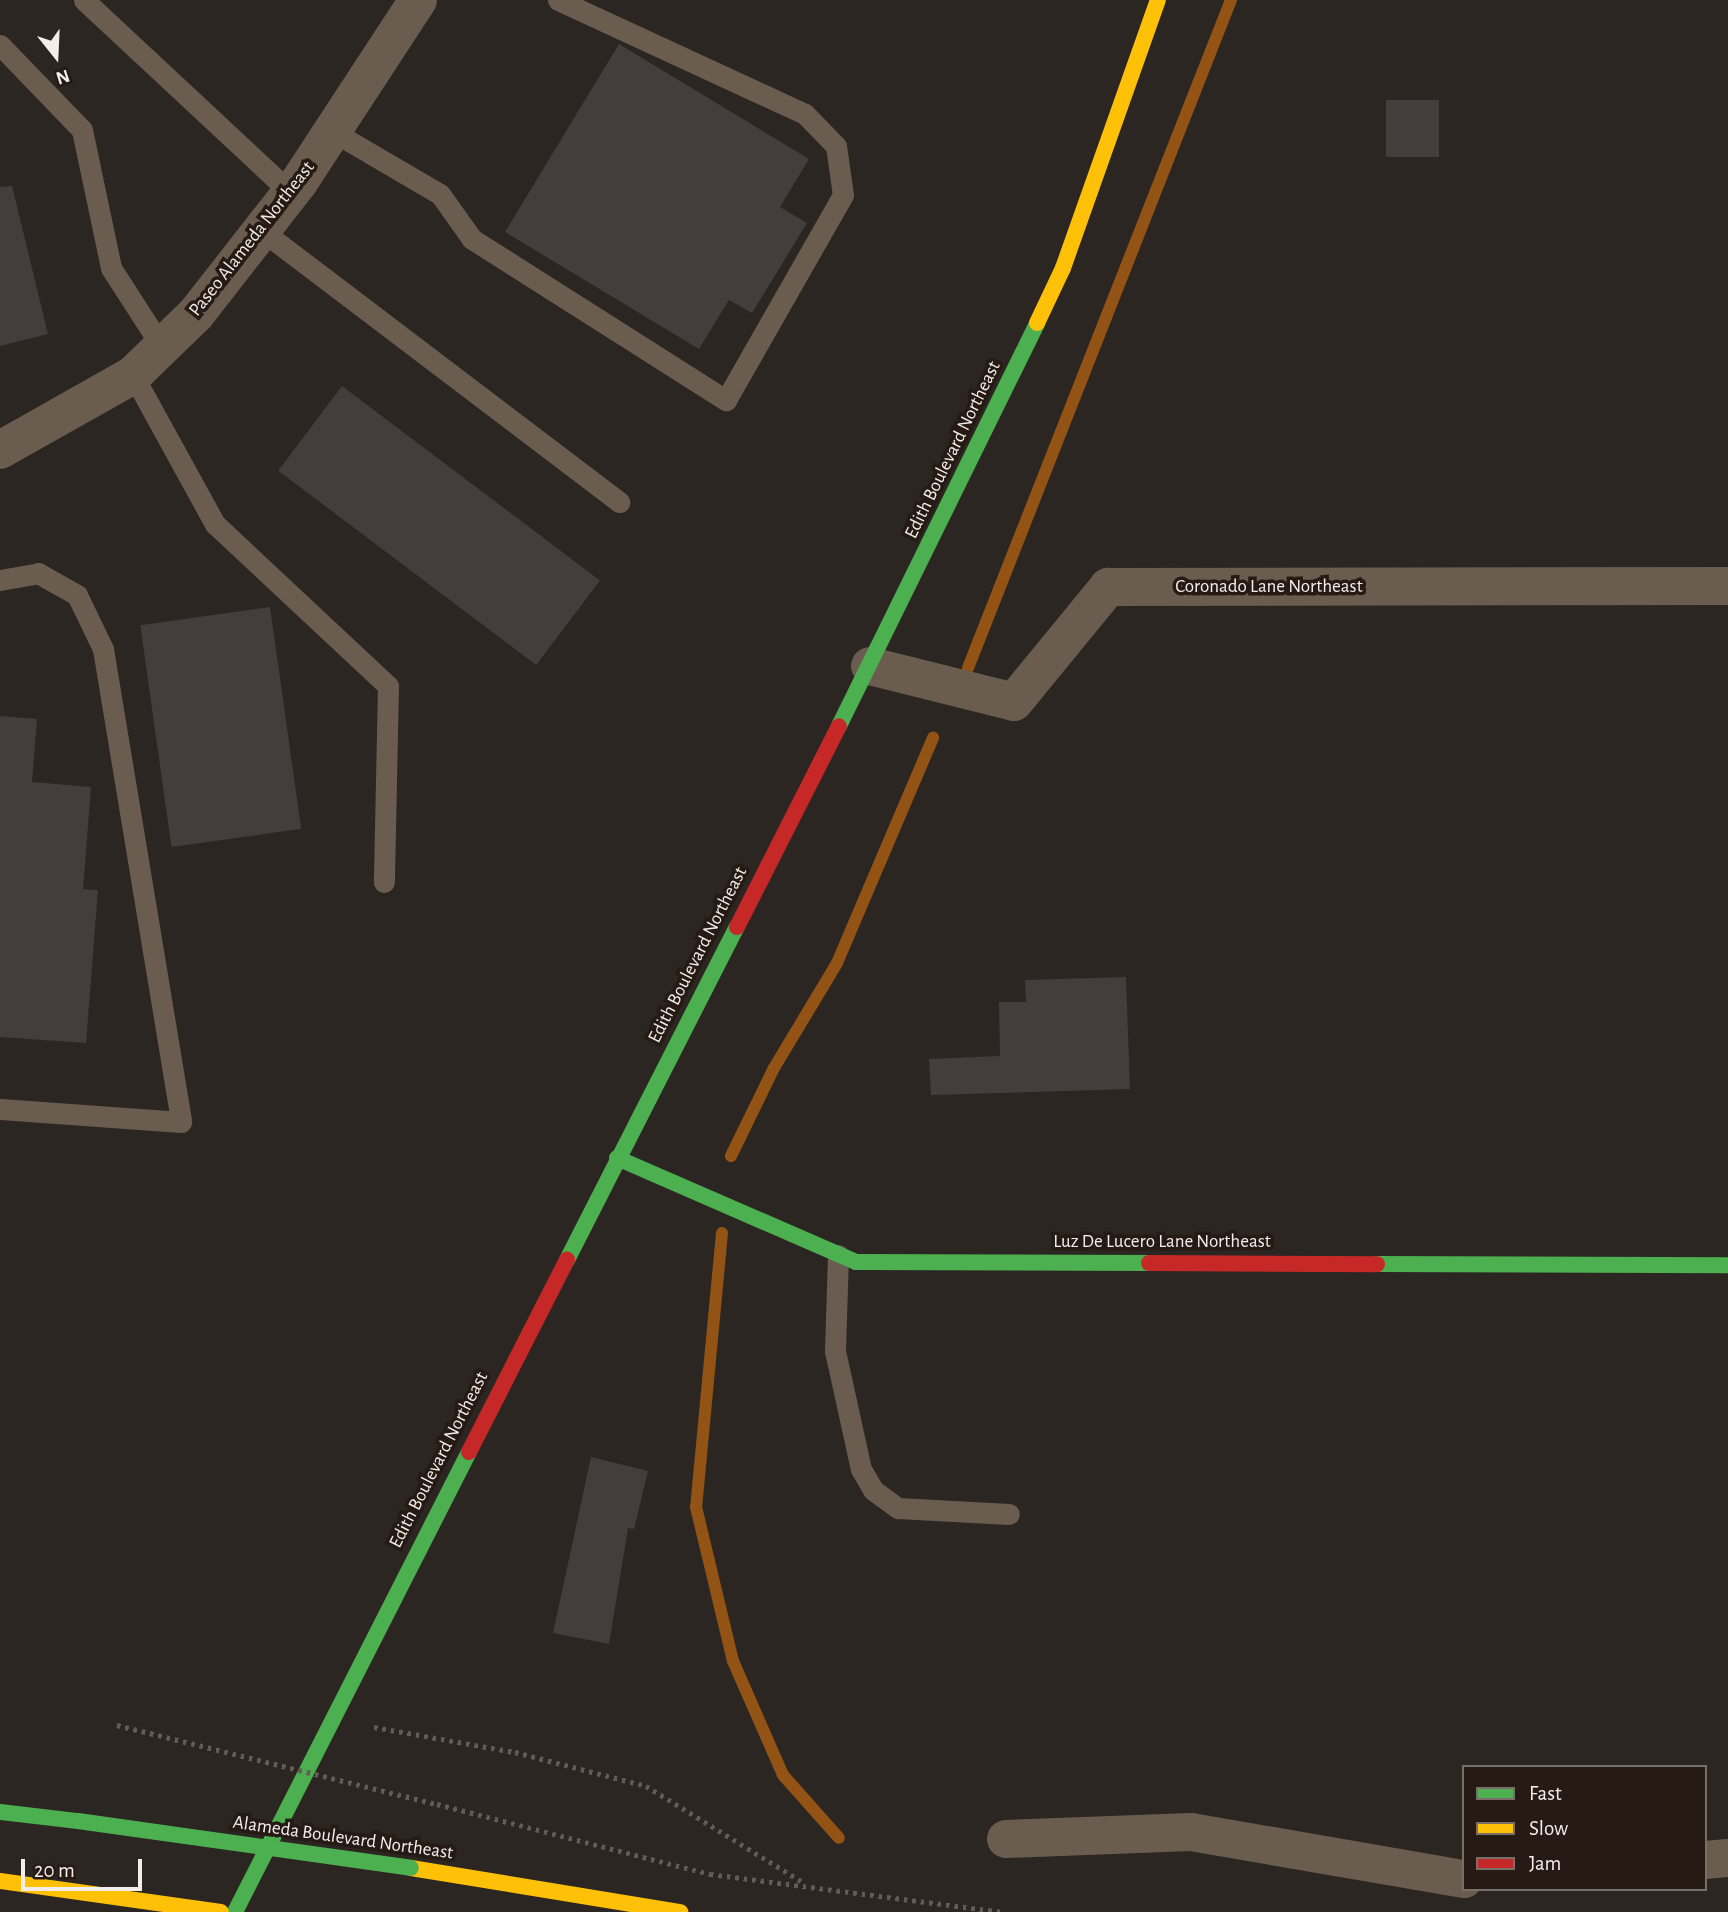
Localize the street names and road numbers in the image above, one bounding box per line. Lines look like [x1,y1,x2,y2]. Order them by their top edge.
street label: Paseo Alameda Northeast [184,157,320,321]
street label: Edith Boulevard Northeast [900,358,1006,542]
street label: Coronado Lane Northeast [1175,576,1363,598]
street label: Edith Boulevard Northeast [644,863,752,1047]
street label: Luz De Lucero Lane Northeast [1053,1231,1271,1253]
street label: Edith Boulevard Northeast [385,1368,493,1552]
street label: Alameda Boulevard Northeast [231,1811,455,1865]

